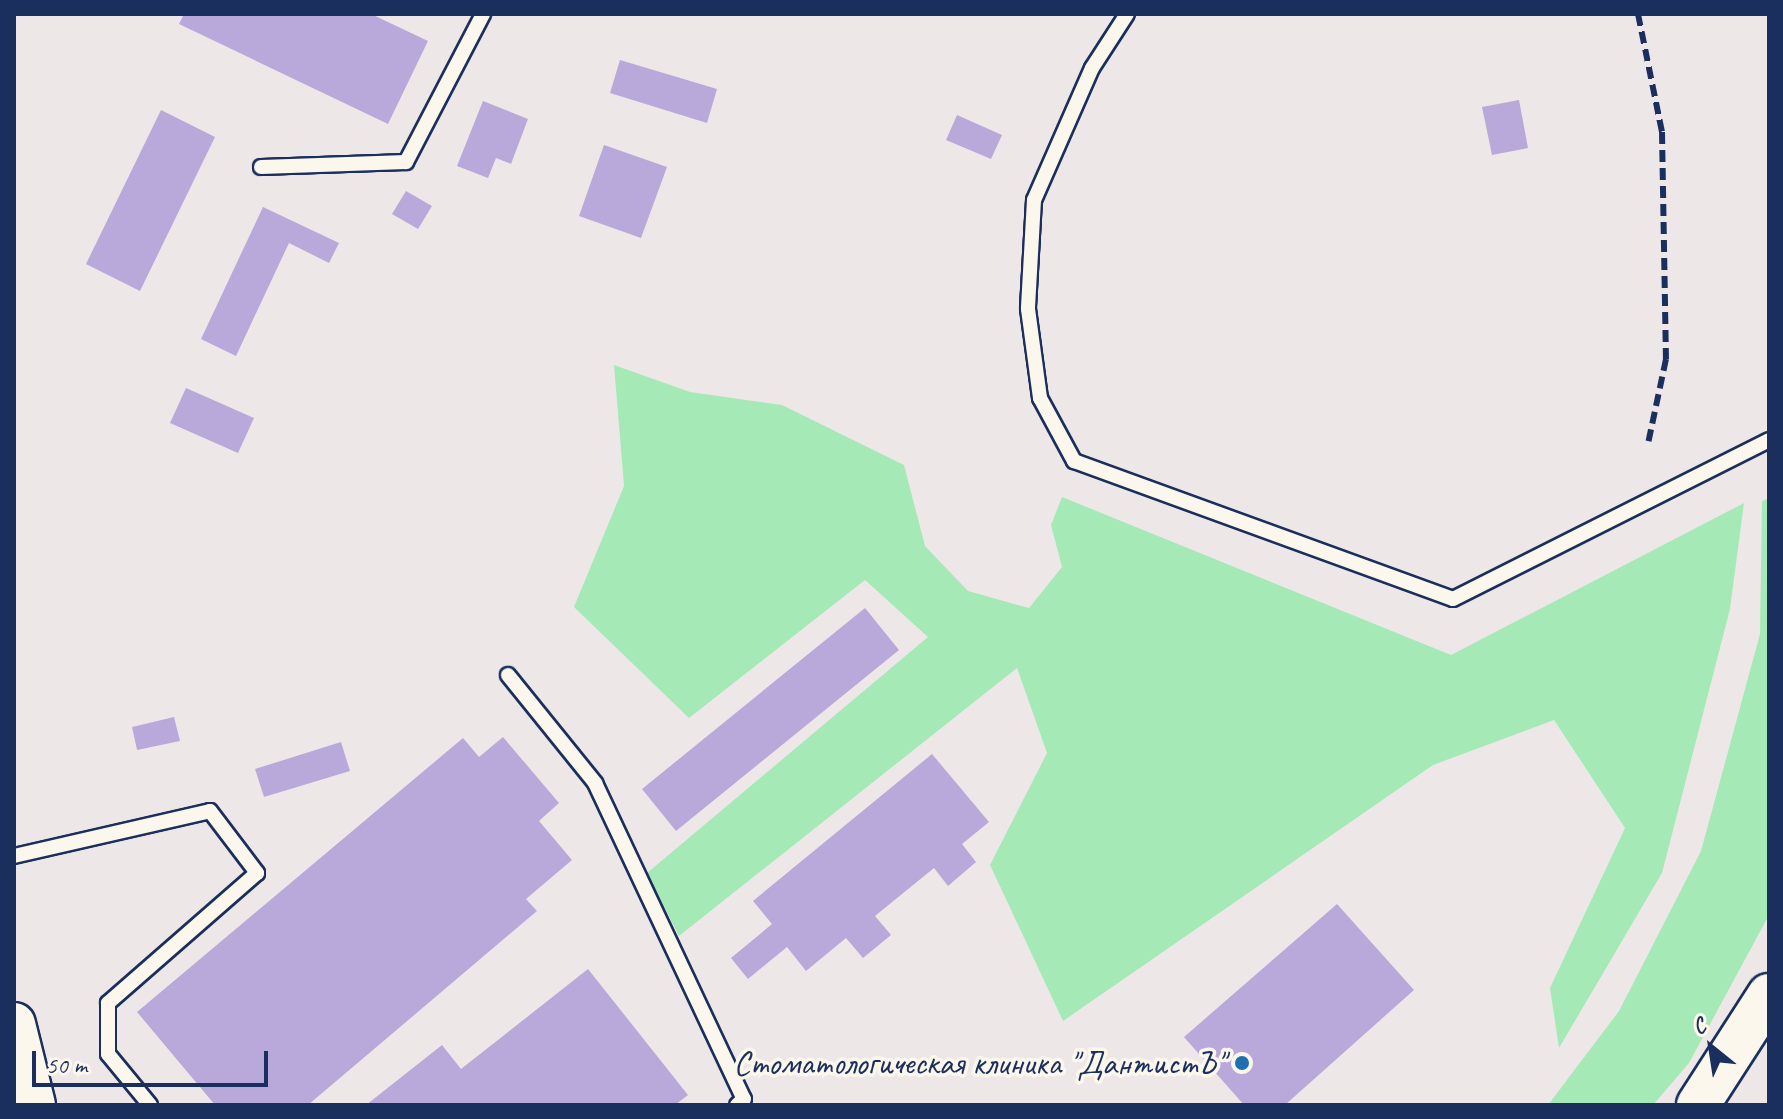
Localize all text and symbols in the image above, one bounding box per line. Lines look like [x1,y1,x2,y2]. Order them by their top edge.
north arrow [1671,1007,1751,1087]
text: С [1687,1011,1711,1041]
scale bar [36,1035,272,1085]
place label: Стоматологическая клиника "ДантистЪ" [731,1043,1224,1083]
text: 50 m [46,1050,87,1080]
marker: Стоматологическая клиника "ДантистЪ" [1231,1052,1253,1074]

